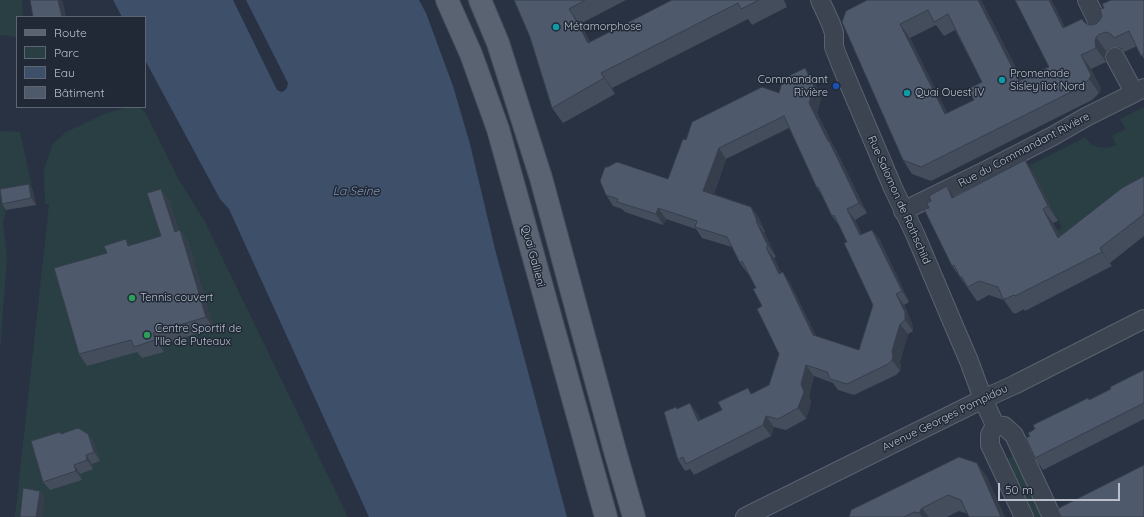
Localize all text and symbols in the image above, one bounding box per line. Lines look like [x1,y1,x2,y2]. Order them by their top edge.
legend [16,16,146,108]
place label: Métamorphose [564,20,642,34]
marker: Métamorphose [551,22,561,32]
text: Route [54,25,87,40]
text: Parc [54,45,79,60]
text: Eau [54,65,75,80]
place label: Promenade Sisley îlot Nord [1010,67,1085,93]
place label: Commandant Rivière [758,73,828,99]
marker: Promenade Sisley îlot Nord [997,75,1007,85]
marker: Commandant Rivière [831,81,841,91]
text: Bâtiment [54,85,104,100]
place label: Quai Ouest IV [915,86,985,100]
marker: Quai Ouest IV [902,88,912,98]
street label: Rue du Commandant Rivière [956,110,1092,190]
street label: Rue Salomon de Rothschild [865,134,933,266]
water label: La Seine [333,184,379,198]
street label: Quai Gallieni [518,224,548,288]
place label: Tennis couvert [140,291,213,305]
marker: Tennis couvert [127,293,137,303]
place label: Centre Sportif de l'Ile de Puteaux [155,322,241,348]
marker: Centre Sportif de l'Ile de Puteaux [142,330,152,340]
street label: Avenue Georges Pompidou [880,382,1010,454]
scale bar [1000,475,1122,501]
text: 50 m [1005,482,1033,497]

